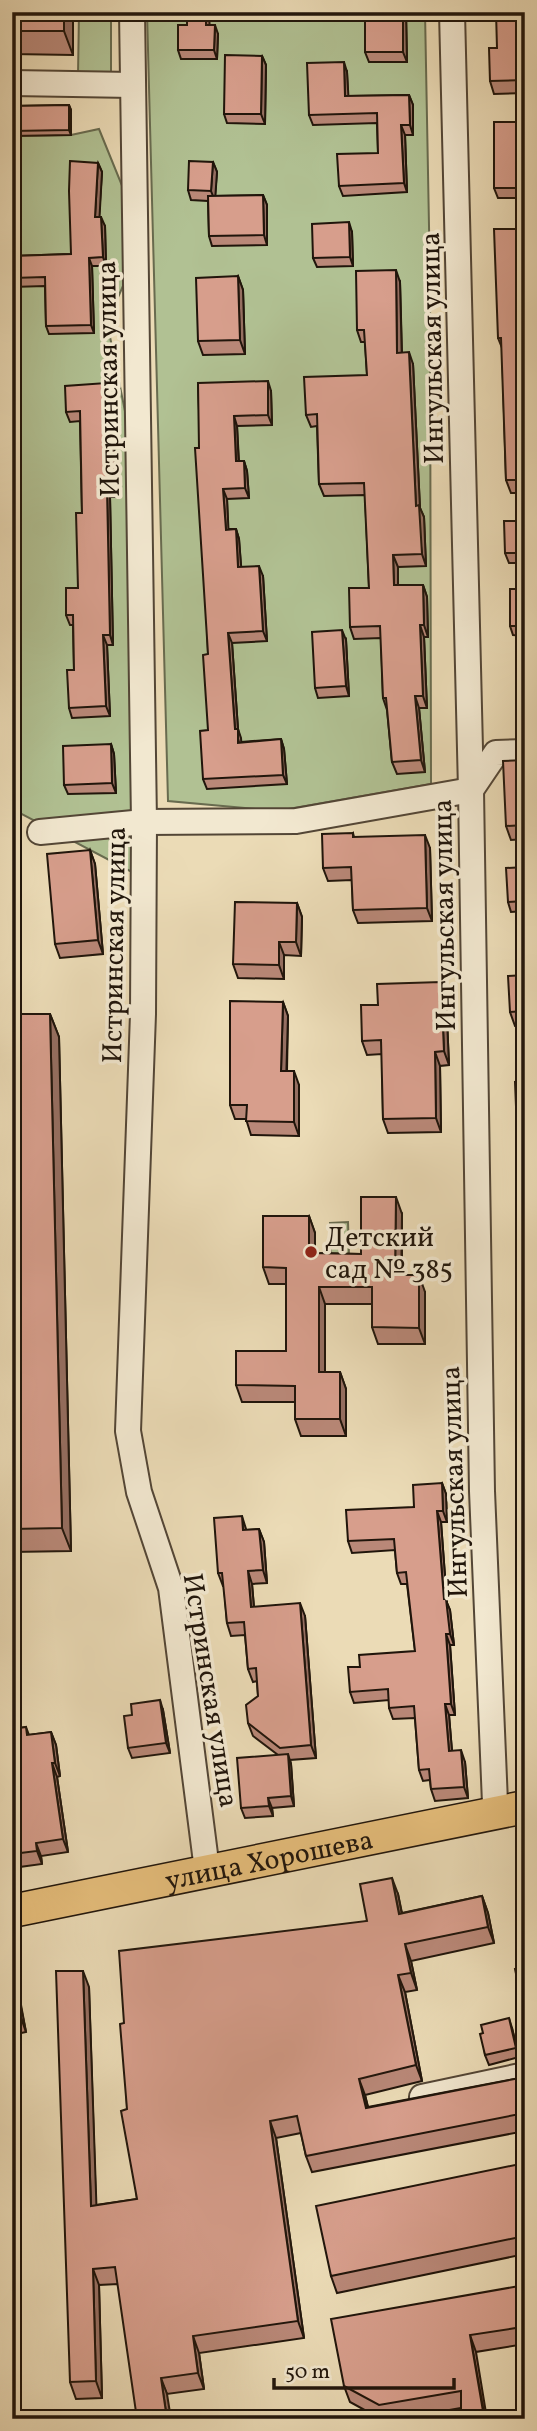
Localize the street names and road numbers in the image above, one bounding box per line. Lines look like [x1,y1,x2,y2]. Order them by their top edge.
street label: Ингульская улица [412,232,455,464]
street label: Истринская улица [88,260,131,498]
street label: Ингульская улица [424,799,467,1031]
street label: Истринская улица [94,826,137,1064]
street label: Ингульская улица [432,1365,479,1599]
street label: Истринская улица [172,1570,247,1810]
street label: улица Хорошева [162,1821,377,1902]

